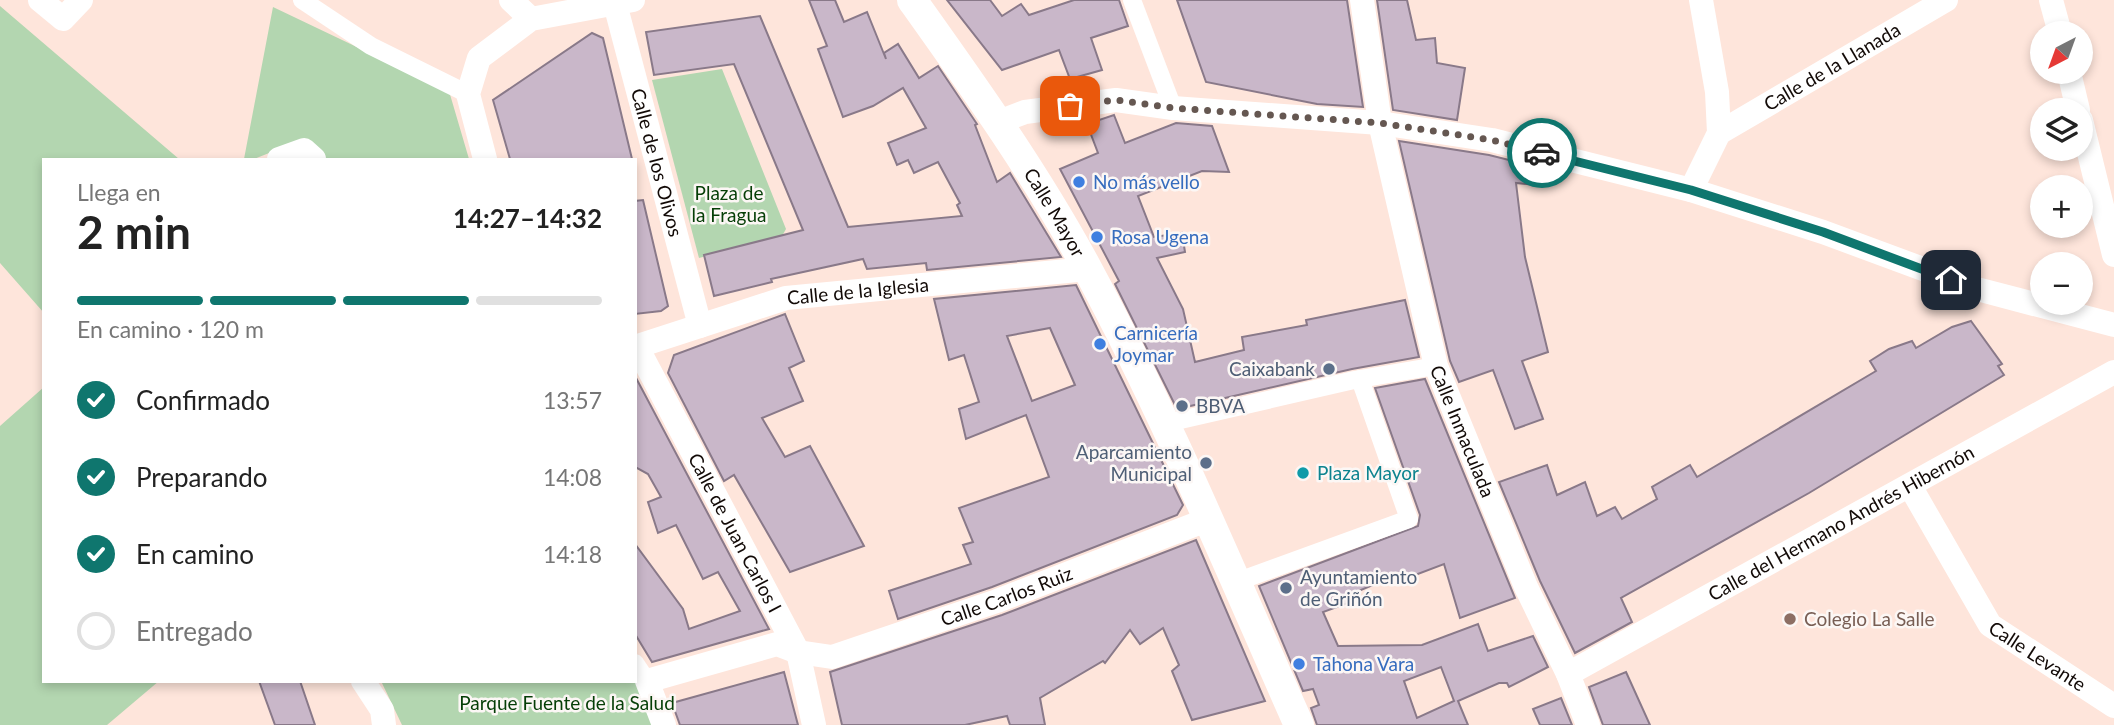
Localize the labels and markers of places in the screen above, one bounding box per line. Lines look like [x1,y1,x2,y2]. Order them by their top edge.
pin [1040,76,1100,136]
place label: No más vello [1093,170,1200,193]
marker: No más vello [1071,174,1087,190]
place label: Rosa Ugena [1111,225,1209,248]
marker: Rosa Ugena [1089,229,1105,245]
pin [1921,250,1981,310]
place label: Carnicería Joymar [1114,321,1198,366]
marker: Carnicería Joymar [1092,336,1108,352]
place label: Caixabank [1229,357,1315,380]
marker: Caixabank [1321,361,1337,377]
place label: BBVA [1196,394,1245,417]
marker: BBVA [1174,398,1190,414]
place label: Aparcamiento Municipal [1076,440,1192,485]
marker: Aparcamiento Municipal [1198,455,1214,471]
place label: Plaza Mayor [1317,461,1419,484]
marker: Plaza Mayor [1295,465,1311,481]
place label: Ayuntamiento de Griñón [1300,565,1417,610]
marker: Ayuntamiento de Griñón [1278,580,1294,596]
place label: Colegio La Salle [1804,607,1935,630]
marker: Colegio La Salle [1782,611,1798,627]
place label: Tahona Vara [1313,652,1414,675]
marker: Tahona Vara [1291,656,1307,672]

